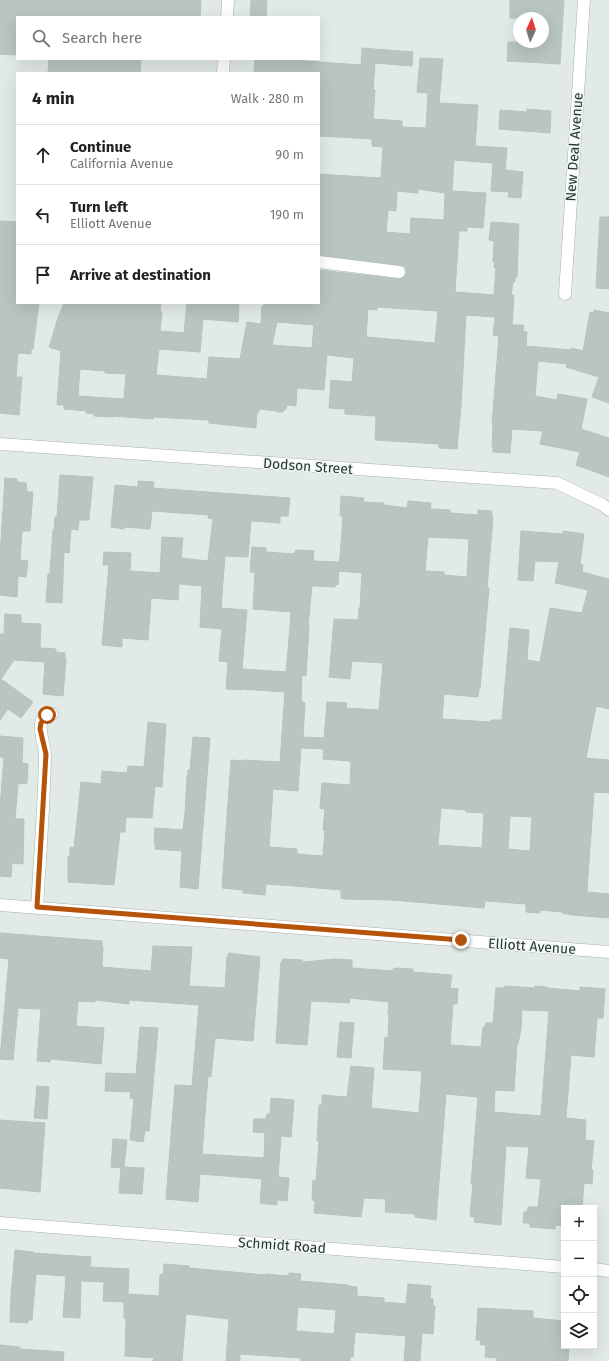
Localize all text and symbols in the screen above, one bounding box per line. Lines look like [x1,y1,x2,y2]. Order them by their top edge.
north arrow [513,12,549,48]
search box [16,16,320,60]
icon: search [30,27,52,49]
text: Search here [62,29,142,47]
text: 4 min [32,88,75,109]
text: Walk · 280 m [231,91,304,106]
street label: New Deal Avenue [562,92,587,202]
text: Continue [70,138,131,156]
icon: ahead [32,144,54,166]
text: 90 m [275,147,304,162]
text: California Avenue [70,156,173,171]
text: Turn left [70,198,128,216]
icon: left [32,204,54,226]
text: 190 m [270,207,304,222]
text: Elliott Avenue [70,216,152,231]
icon: arrive [32,264,54,286]
text: Arrive at destination [70,266,211,284]
street label: Dodson Street [262,455,354,478]
route start [38,706,56,724]
route end [452,931,470,949]
street label: Elliott Avenue [487,935,576,958]
map controls [561,1205,597,1349]
button: + [561,1205,597,1241]
street label: Schmidt Road [238,1234,326,1257]
button: − [561,1241,597,1277]
button: locate [561,1277,597,1313]
button: layers [561,1313,597,1349]

